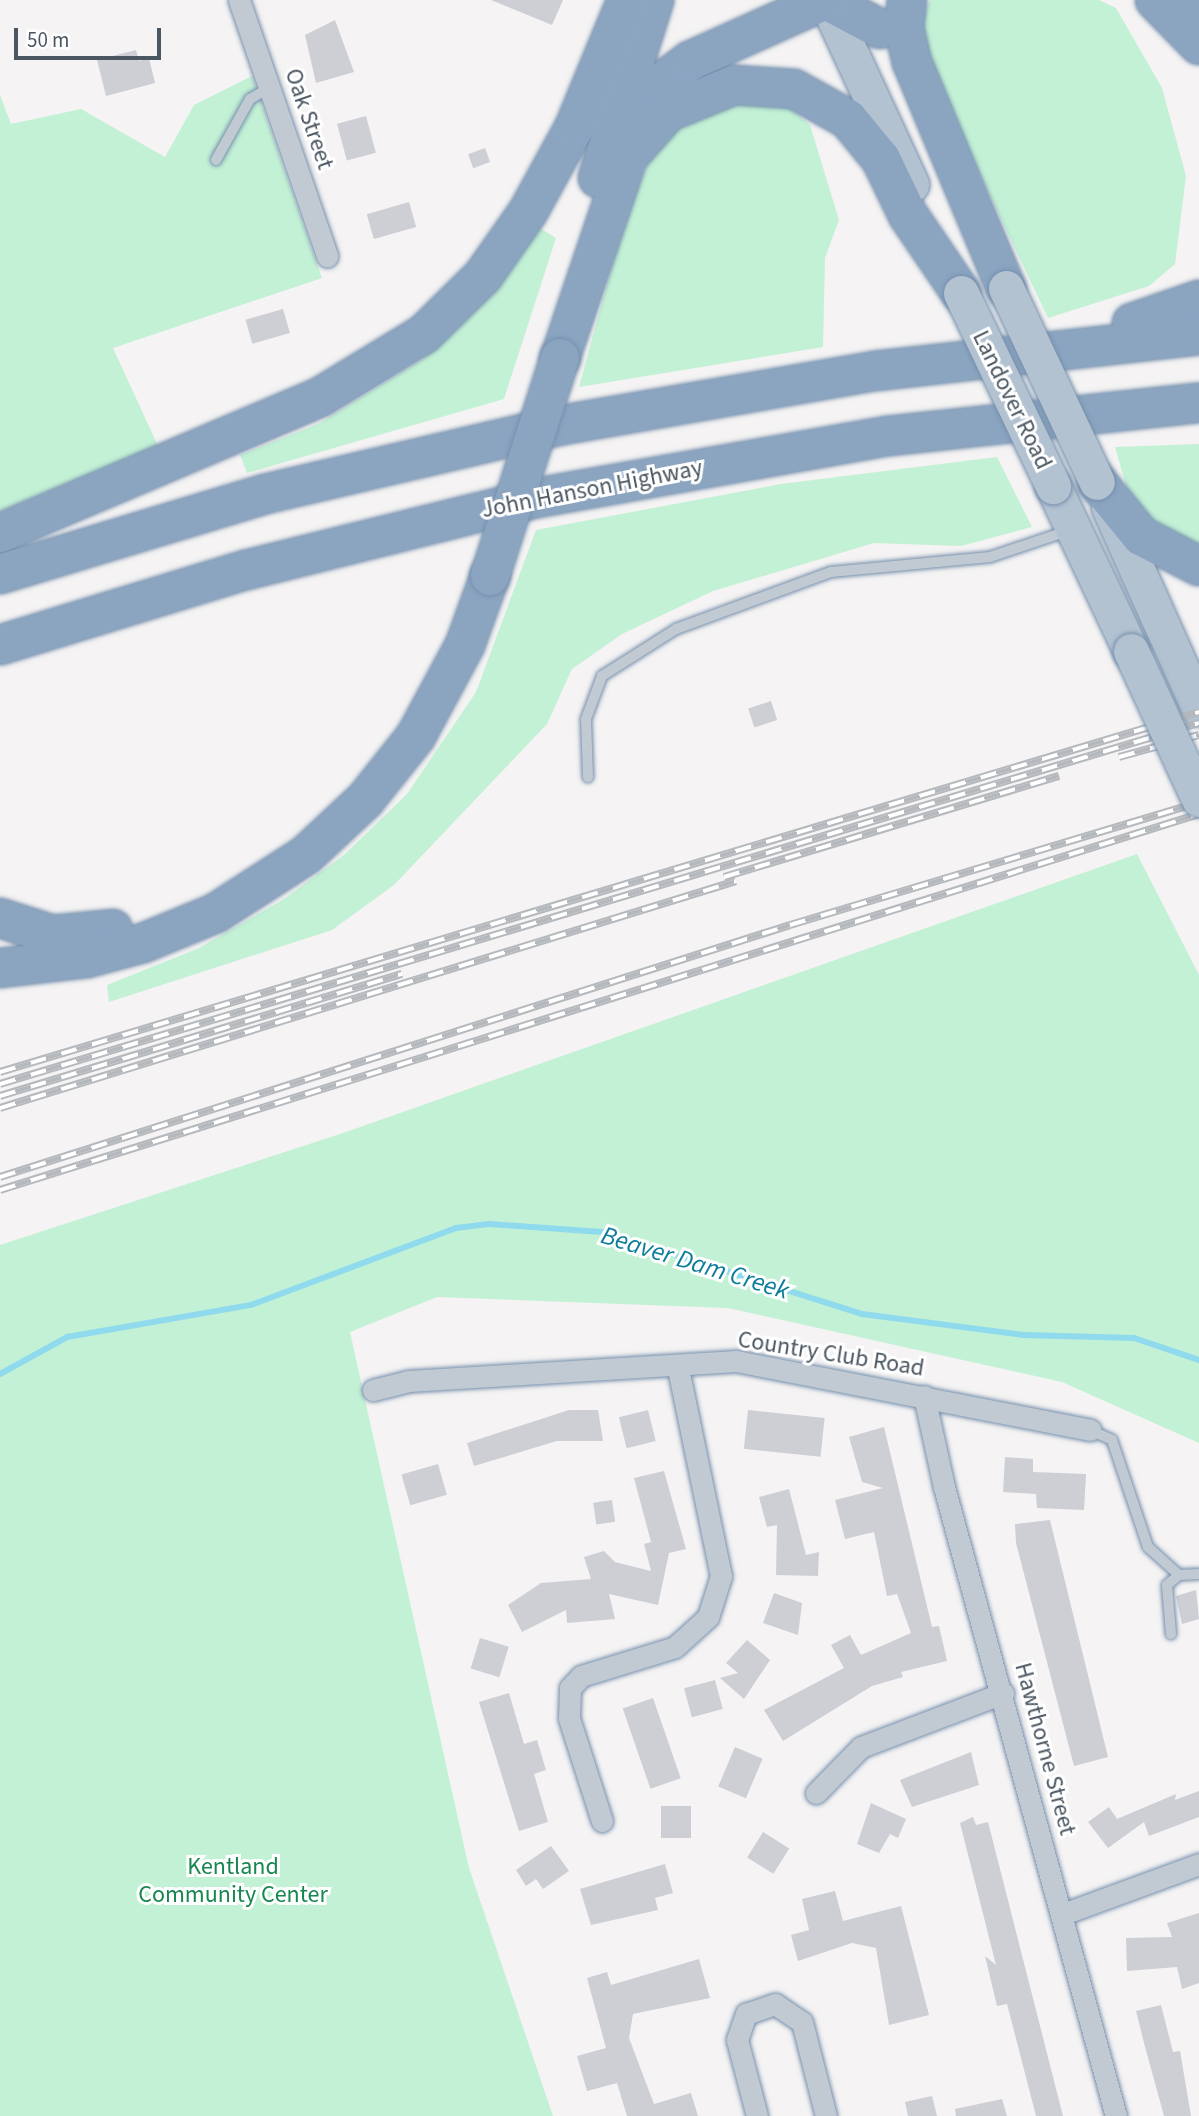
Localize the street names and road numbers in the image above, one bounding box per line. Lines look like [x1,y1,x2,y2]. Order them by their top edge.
street label: Oak Street [278,65,340,173]
street label: Landover Road [966,326,1058,474]
street label: John Hanson Highway [479,453,705,525]
street label: Country Club Road [736,1325,926,1383]
street label: Hawthorne Street [1008,1660,1082,1838]

